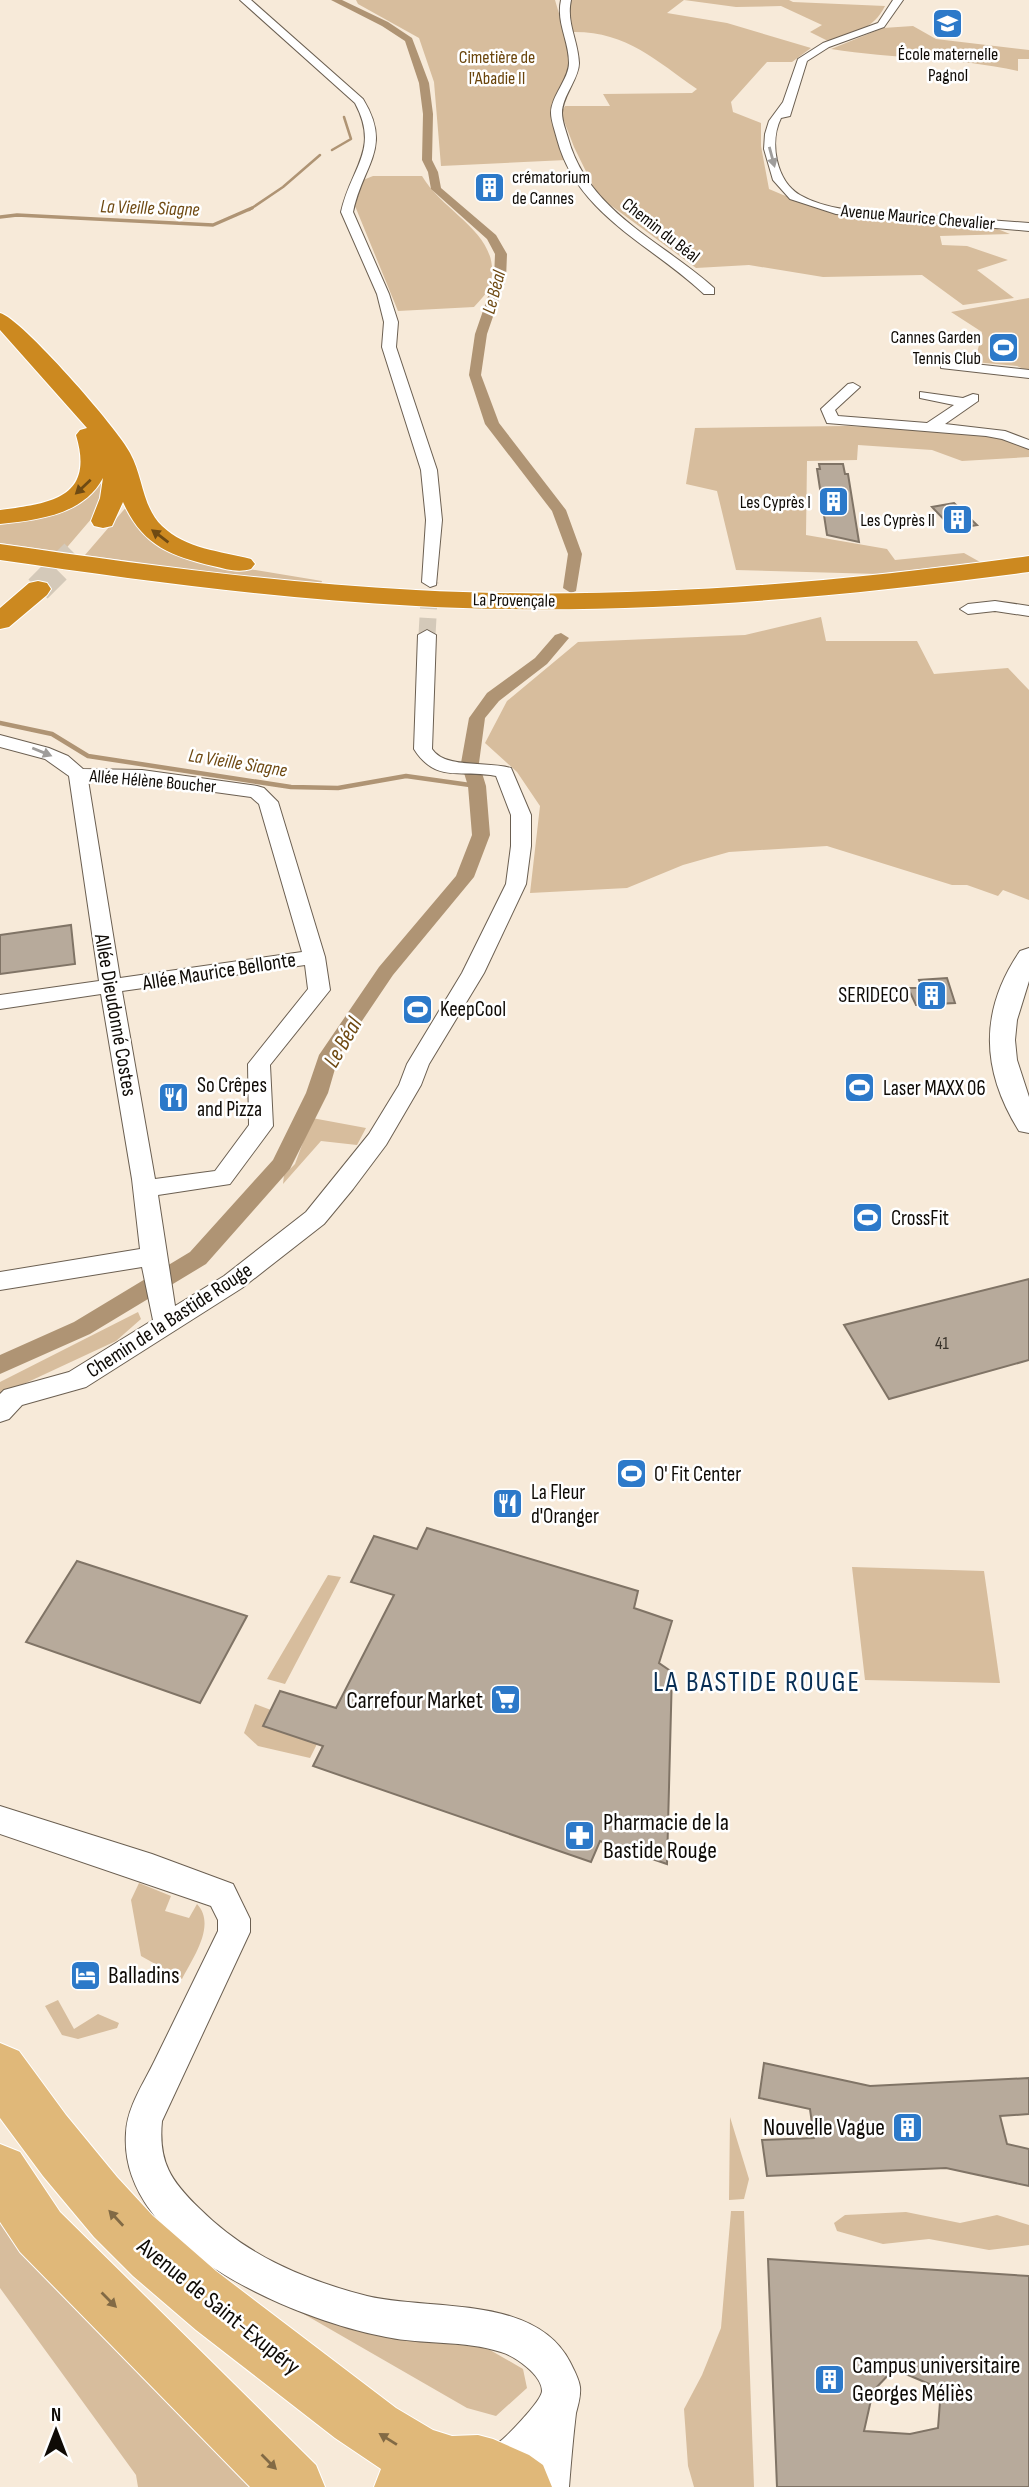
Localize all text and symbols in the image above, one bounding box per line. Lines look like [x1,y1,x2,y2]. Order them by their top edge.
school or university icon: École maternelle Pagnol [931,6,965,40]
place label: École maternelle Pagnol [898,44,998,86]
park label: Cimetière de l'Abadie II [459,47,535,89]
one-way arrow [767,147,778,169]
place label: crématorium de Cannes [512,167,590,209]
building icon: crématorium de Cannes [472,170,506,204]
street label: Chemin du Béal [618,194,704,267]
water label: La Vieille Siagne [100,195,201,222]
street label: Avenue Maurice Chevalier [839,200,996,235]
water label: Le Béal [478,268,511,317]
place label: Cannes Garden Tennis Club [891,327,981,369]
sports icon: Cannes Garden Tennis Club [987,330,1021,364]
one-way arrow [75,479,92,495]
building icon: Les Cyprès I [817,485,851,519]
place label: Les Cyprès I [740,492,811,513]
building icon: Les Cyprès II [941,503,975,537]
place label: Les Cyprès II [860,510,935,531]
one-way arrow [151,529,169,544]
street label: La Provençale [473,589,555,612]
water label: La Vieille Siagne [187,744,289,783]
one-way arrow [32,747,53,758]
street label: Allée Hélène Boucher [88,765,217,797]
street label: Allée Dieudonné Costes [89,931,142,1098]
street label: Allée Maurice Bellonte [140,947,297,996]
building icon: SERIDECO [915,978,949,1012]
place label: SERIDECO [838,983,909,1008]
sports icon: KeepCool [400,992,434,1026]
place label: KeepCool [440,997,506,1022]
water label: Le Béal [317,1012,369,1073]
sports icon: Laser MAXX 06 [843,1071,877,1105]
place label: So Crêpes and Pizza [197,1073,267,1122]
place label: Laser MAXX 06 [883,1076,986,1101]
restaurant icon: So Crêpes and Pizza [157,1080,191,1114]
sports icon: CrossFit [851,1201,885,1235]
place label: CrossFit [891,1206,949,1231]
street label: Chemin de la Bastide Rouge [82,1257,257,1383]
house number: 41 [935,1333,950,1354]
sports icon: O' Fit Center [614,1457,648,1491]
place label: O' Fit Center [654,1462,741,1487]
place label: La Fleur d'Oranger [531,1480,599,1529]
restaurant icon: La Fleur d'Oranger [491,1487,525,1521]
district label: LA BASTIDE ROUGE [653,1666,861,1699]
supermarket icon: Carrefour Market [489,1683,523,1717]
place label: Carrefour Market [346,1686,483,1715]
place label: Pharmacie de la Bastide Rouge [603,1808,729,1865]
pharmacy icon: Pharmacie de la Bastide Rouge [563,1819,597,1853]
hotel icon: Balladins [68,1958,102,1992]
place label: Balladins [108,1961,180,1990]
building icon: Nouvelle Vague [891,2110,925,2144]
place label: Nouvelle Vague [763,2113,885,2142]
one-way arrow [109,2210,125,2227]
street label: Avenue de Saint-Exupéry [131,2231,306,2381]
one-way arrow [100,2292,117,2309]
place label: Campus universitaire Georges Méliès [852,2351,1020,2408]
building icon: Campus universitaire Georges Méliès [812,2362,846,2396]
north arrow [21,2396,91,2466]
text: N [51,2404,61,2427]
one-way arrow [378,2432,397,2445]
one-way arrow [261,2453,278,2470]

